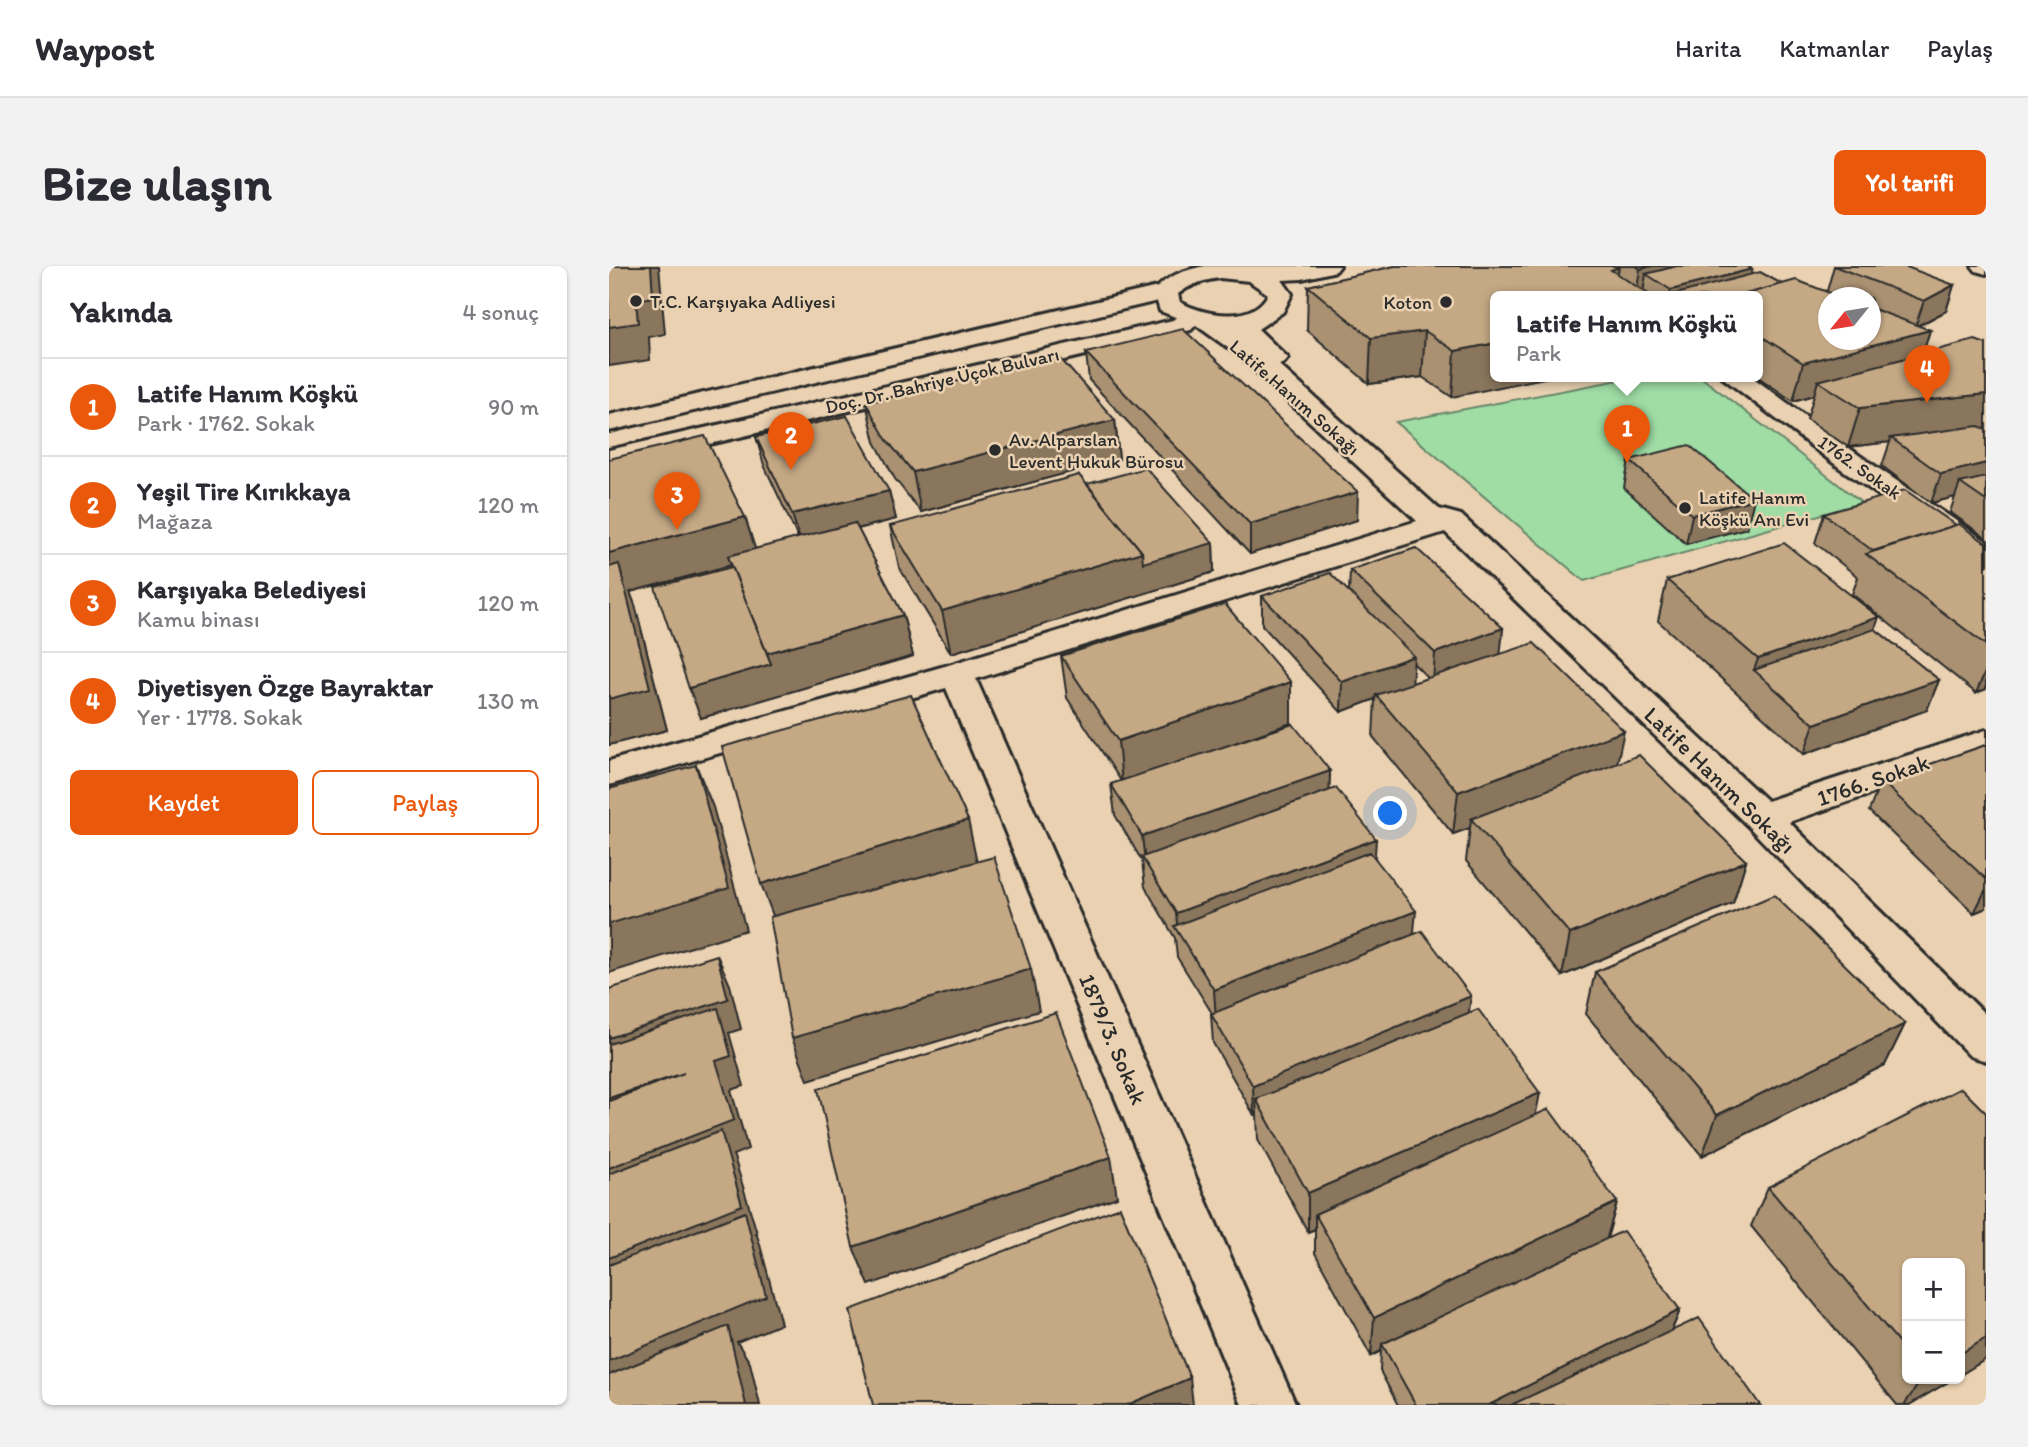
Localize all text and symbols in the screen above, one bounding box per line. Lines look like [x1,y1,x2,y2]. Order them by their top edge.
text: Waypost [35,29,155,68]
text: Harita [1675,34,1741,63]
text: Katmanlar [1779,34,1889,63]
text: Paylaş [1927,34,1993,63]
button: Yol tarifi [1834,150,1986,215]
text: Bize ulaşın [42,153,272,212]
north arrow [1818,287,1881,350]
place label: T.C. Karşıyaka Adliyesi [650,290,836,313]
place label: Koton [1383,291,1432,314]
popup [1490,291,1763,382]
text: Yakında [70,293,172,330]
marker: T.C. Karşıyaka Adliyesi [628,293,644,309]
marker: Koton [1438,294,1454,310]
text: 4 sonuç [462,298,539,326]
text: Latife Hanım Köşkü [1516,307,1737,339]
street label: Latife Hanım Sokağı [1225,335,1364,460]
text: Park [1516,339,1561,367]
street label: Doç. Dr. Bahriye Üçok Bulvarı [823,342,1061,419]
pin: 4 [1904,345,1950,403]
text: Latife Hanım Köşkü [137,377,358,409]
text: 1 [88,393,98,421]
text: 90 m [488,393,539,421]
pin: 1 [1604,405,1650,463]
text: Park · 1762. Sokak [137,409,315,437]
pin: 2 [768,412,814,470]
place label: Av. Alparslan Levent Hukuk Bürosu [1009,428,1184,473]
street label: 1762. Sokak [1814,430,1906,505]
marker: Av. Alparslan Levent Hukuk Bürosu [987,442,1003,458]
pin: 3 [654,472,700,530]
text: Yeşil Tire Kırıkkaya [137,475,350,507]
place label: Latife Hanım Köşkü Anı Evi [1699,486,1809,531]
text: 2 [87,491,99,519]
text: 120 m [478,491,539,519]
marker: Latife Hanım Köşkü Anı Evi [1677,500,1693,516]
text: Mağaza [137,507,213,535]
text: Karşıyaka Belediyesi [137,573,366,605]
text: 3 [87,589,99,617]
text: 120 m [478,589,539,617]
text: Kamu binası [137,605,260,633]
text: Diyetisyen Özge Bayraktar [137,671,433,703]
text: 4 [86,687,100,715]
text: 130 m [477,687,539,715]
street label: Latife Hanım Sokağı [1638,701,1802,859]
text: Yer · 1778. Sokak [137,703,303,731]
street label: 1766. Sokak [1813,748,1933,812]
button: Kaydet [70,770,298,835]
button: Paylaş [312,770,539,835]
your location [1373,796,1407,830]
street label: 1879/3. Sokak [1073,969,1153,1109]
map controls [1902,1258,1965,1384]
button: + [1902,1258,1965,1321]
button: − [1902,1321,1965,1384]

